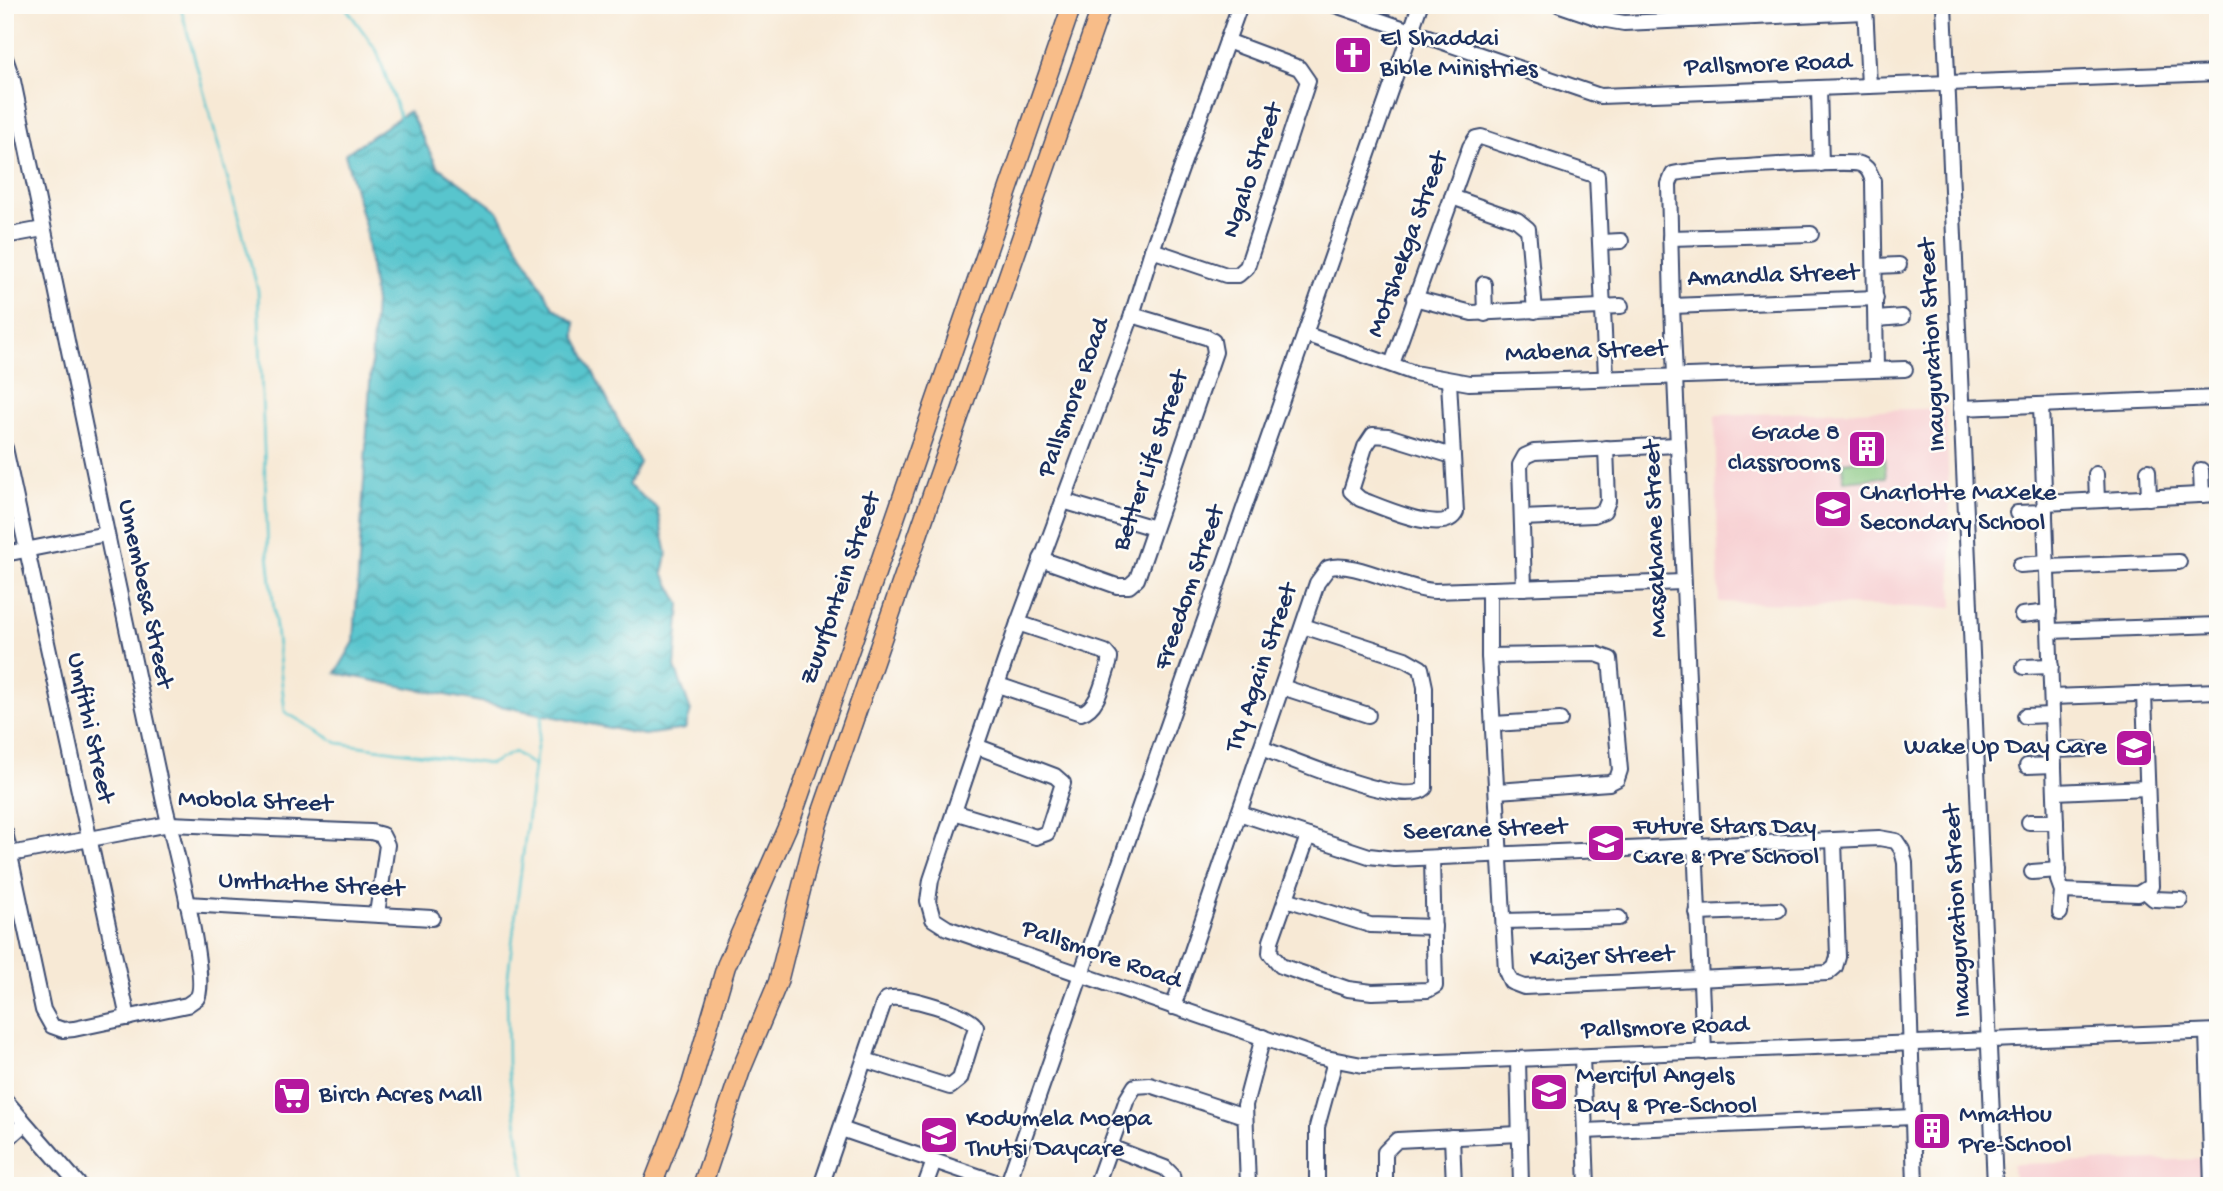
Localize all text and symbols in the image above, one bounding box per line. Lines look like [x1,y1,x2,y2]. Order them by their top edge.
place label: El Shaddai Bible Ministries [1379,25,1539,86]
church icon: El Shaddai Bible Ministries [1332,34,1374,76]
street label: Pallsmore Road [1683,48,1854,84]
street label: Ngalo Street [1216,97,1292,243]
street label: Motshekga Street [1361,146,1458,342]
street label: Inauguration Street [1913,235,1955,452]
street label: Amandla Street [1687,258,1862,295]
street label: Pallsmore Road [1031,312,1119,483]
street label: Mabena Street [1505,335,1670,371]
street label: Better Life Street [1106,364,1198,556]
place label: Grade 8 classrooms [1728,419,1841,480]
building icon: Grade 8 classrooms [1846,428,1888,470]
street label: Masakhane Street [1638,437,1676,638]
place label: Charlotte Maxeke Secondary School [1860,479,2057,540]
street label: Zuurfontein Street [795,486,890,689]
school or university icon: Charlotte Maxeke Secondary School [1812,488,1854,530]
street label: Umembesa Street [109,497,180,693]
street label: Freedom Street [1148,499,1234,675]
street label: Try Again Street [1219,577,1307,758]
street label: Umfithi Street [58,650,121,808]
school or university icon: Wake Up Day Care [2113,727,2155,769]
place label: Wake Up Day Care [1904,733,2108,764]
street label: Mobola Street [177,785,335,821]
street label: Inauguration Street [1938,801,1980,1018]
street label: Seerane Street [1403,813,1570,849]
place label: Future Stars Day Care & Pre School [1632,813,1819,874]
school or university icon: Future Stars Day Care & Pre School [1585,822,1627,864]
street label: Umthathe Street [217,866,407,906]
street label: Pallsmore Road [1016,914,1187,998]
street label: Kaizer Street [1530,940,1677,976]
street label: Pallsmore Road [1580,1011,1751,1047]
place label: Merciful Angels Day & Pre-School [1574,1062,1757,1123]
school or university icon: Merciful Angels Day & Pre-School [1528,1071,1570,1113]
supermarket icon: Birch Acres Mall [271,1075,313,1117]
place label: Birch Acres Mall [318,1081,483,1112]
place label: Mmatlou Pre-School [1958,1101,2072,1162]
place label: Kodumela Moepa Thutsi Daycare [964,1105,1153,1166]
building icon: Mmatlou Pre-School [1911,1110,1953,1152]
school or university icon: Kodumela Moepa Thutsi Daycare [918,1114,960,1156]

